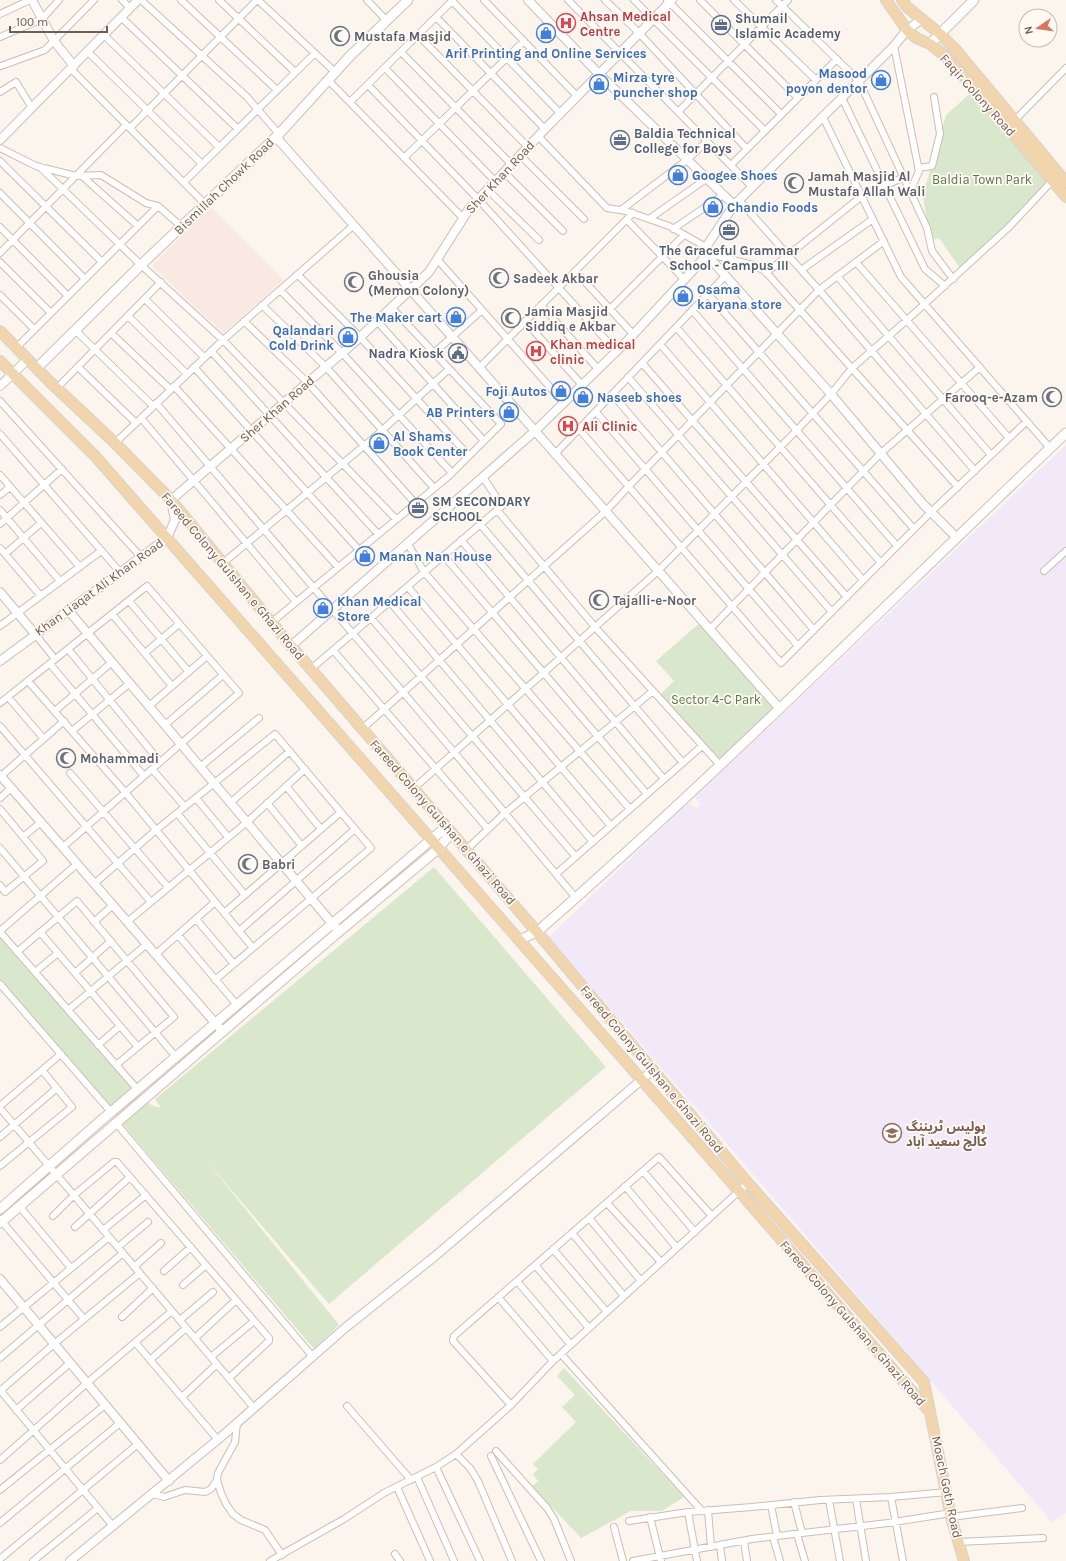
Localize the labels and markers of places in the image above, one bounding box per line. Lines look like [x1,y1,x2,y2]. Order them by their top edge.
place label: Ahsan Medical Centre [580,9,671,39]
place label: Shumail Islamic Academy [735,11,841,41]
hospital icon: Ahsan Medical Centre [555,12,577,34]
office icon: Shumail Islamic Academy [710,14,732,36]
shop icon: Arif Printing and Online Services [535,22,557,44]
mosque icon: Mustafa Masjid [329,25,351,47]
place label: Mustafa Masjid [354,29,451,44]
place label: Arif Printing and Online Services [445,46,647,61]
place label: Masood poyon dentor [786,66,868,96]
shop icon: Masood poyon dentor [870,69,892,91]
place label: Mirza tyre puncher shop [613,70,698,100]
shop icon: Mirza tyre puncher shop [588,73,610,95]
place label: Baldia Technical College for Boys [634,126,736,156]
office icon: Baldia Technical College for Boys [609,129,631,151]
shop icon: Googee Shoes [667,164,689,186]
place label: Googee Shoes [692,168,778,183]
place label: Jamah Masjid Al Mustafa Allah Wali [808,169,925,199]
mosque icon: Jamah Masjid Al Mustafa Allah Wali [783,172,805,194]
shop icon: Chandio Foods [702,196,724,218]
place label: Chandio Foods [727,200,818,215]
office icon: The Graceful Grammar School - Campus III [718,219,740,241]
place label: The Graceful Grammar School - Campus III [659,243,800,273]
mosque icon: Sadeek Akbar [488,267,510,289]
place label: Ghousia (Memon Colony) [368,268,469,298]
mosque icon: Ghousia (Memon Colony) [343,271,365,293]
place label: Sadeek Akbar [513,271,599,286]
place label: Osama karyana store [697,282,782,312]
shop icon: Osama karyana store [672,285,694,307]
place label: Jamia Masjid Siddiq e Akbar [525,304,617,335]
shop icon: The Maker cart [445,306,467,328]
mosque icon: Jamia Masjid Siddiq e Akbar [500,307,522,329]
place label: The Maker cart [350,310,442,325]
place label: Qalandari Cold Drink [269,323,334,353]
shop icon: Qalandari Cold Drink [337,326,359,348]
place label: Khan medical clinic [550,337,636,367]
hospital icon: Khan medical clinic [525,340,547,362]
public building icon: Nadra Kiosk [447,342,469,364]
place label: Nadra Kiosk [368,346,444,361]
shop icon: Foji Autos [550,380,572,402]
place label: Foji Autos [485,384,547,399]
shop icon: Naseeb shoes [572,386,594,408]
mosque icon: Farooq-e-Azam [1041,386,1063,408]
place label: Naseeb shoes [597,390,682,405]
place label: Farooq-e-Azam [945,390,1038,406]
shop icon: AB Printers [498,401,520,423]
place label: AB Printers [426,405,495,420]
hospital icon: Ali Clinic [557,415,579,437]
place label: Ali Clinic [582,419,637,434]
place label: Al Shams Book Center [393,429,468,459]
shop icon: Al Shams Book Center [368,432,390,454]
place label: SM SECONDARY SCHOOL [432,494,531,524]
office icon: SM SECONDARY SCHOOL [407,497,429,519]
shop icon: Manan Nan House [354,545,376,567]
place label: Manan Nan House [379,549,492,564]
mosque icon: Tajalli-e-Noor [588,589,610,611]
place label: Tajalli-e-Noor [613,593,697,608]
place label: Khan Medical Store [337,594,422,624]
shop icon: Khan Medical Store [312,597,334,619]
mosque icon: Mohammadi [55,747,77,769]
place label: Mohammadi [80,751,159,766]
mosque icon: Babri [237,853,259,875]
place label: Babri [262,857,295,872]
place label: پولیس ٹریننگ کالج سعید آباد [906,1119,987,1151]
school or university icon: پولیس ٹریننگ کالج سعید آباد [881,1122,903,1144]

